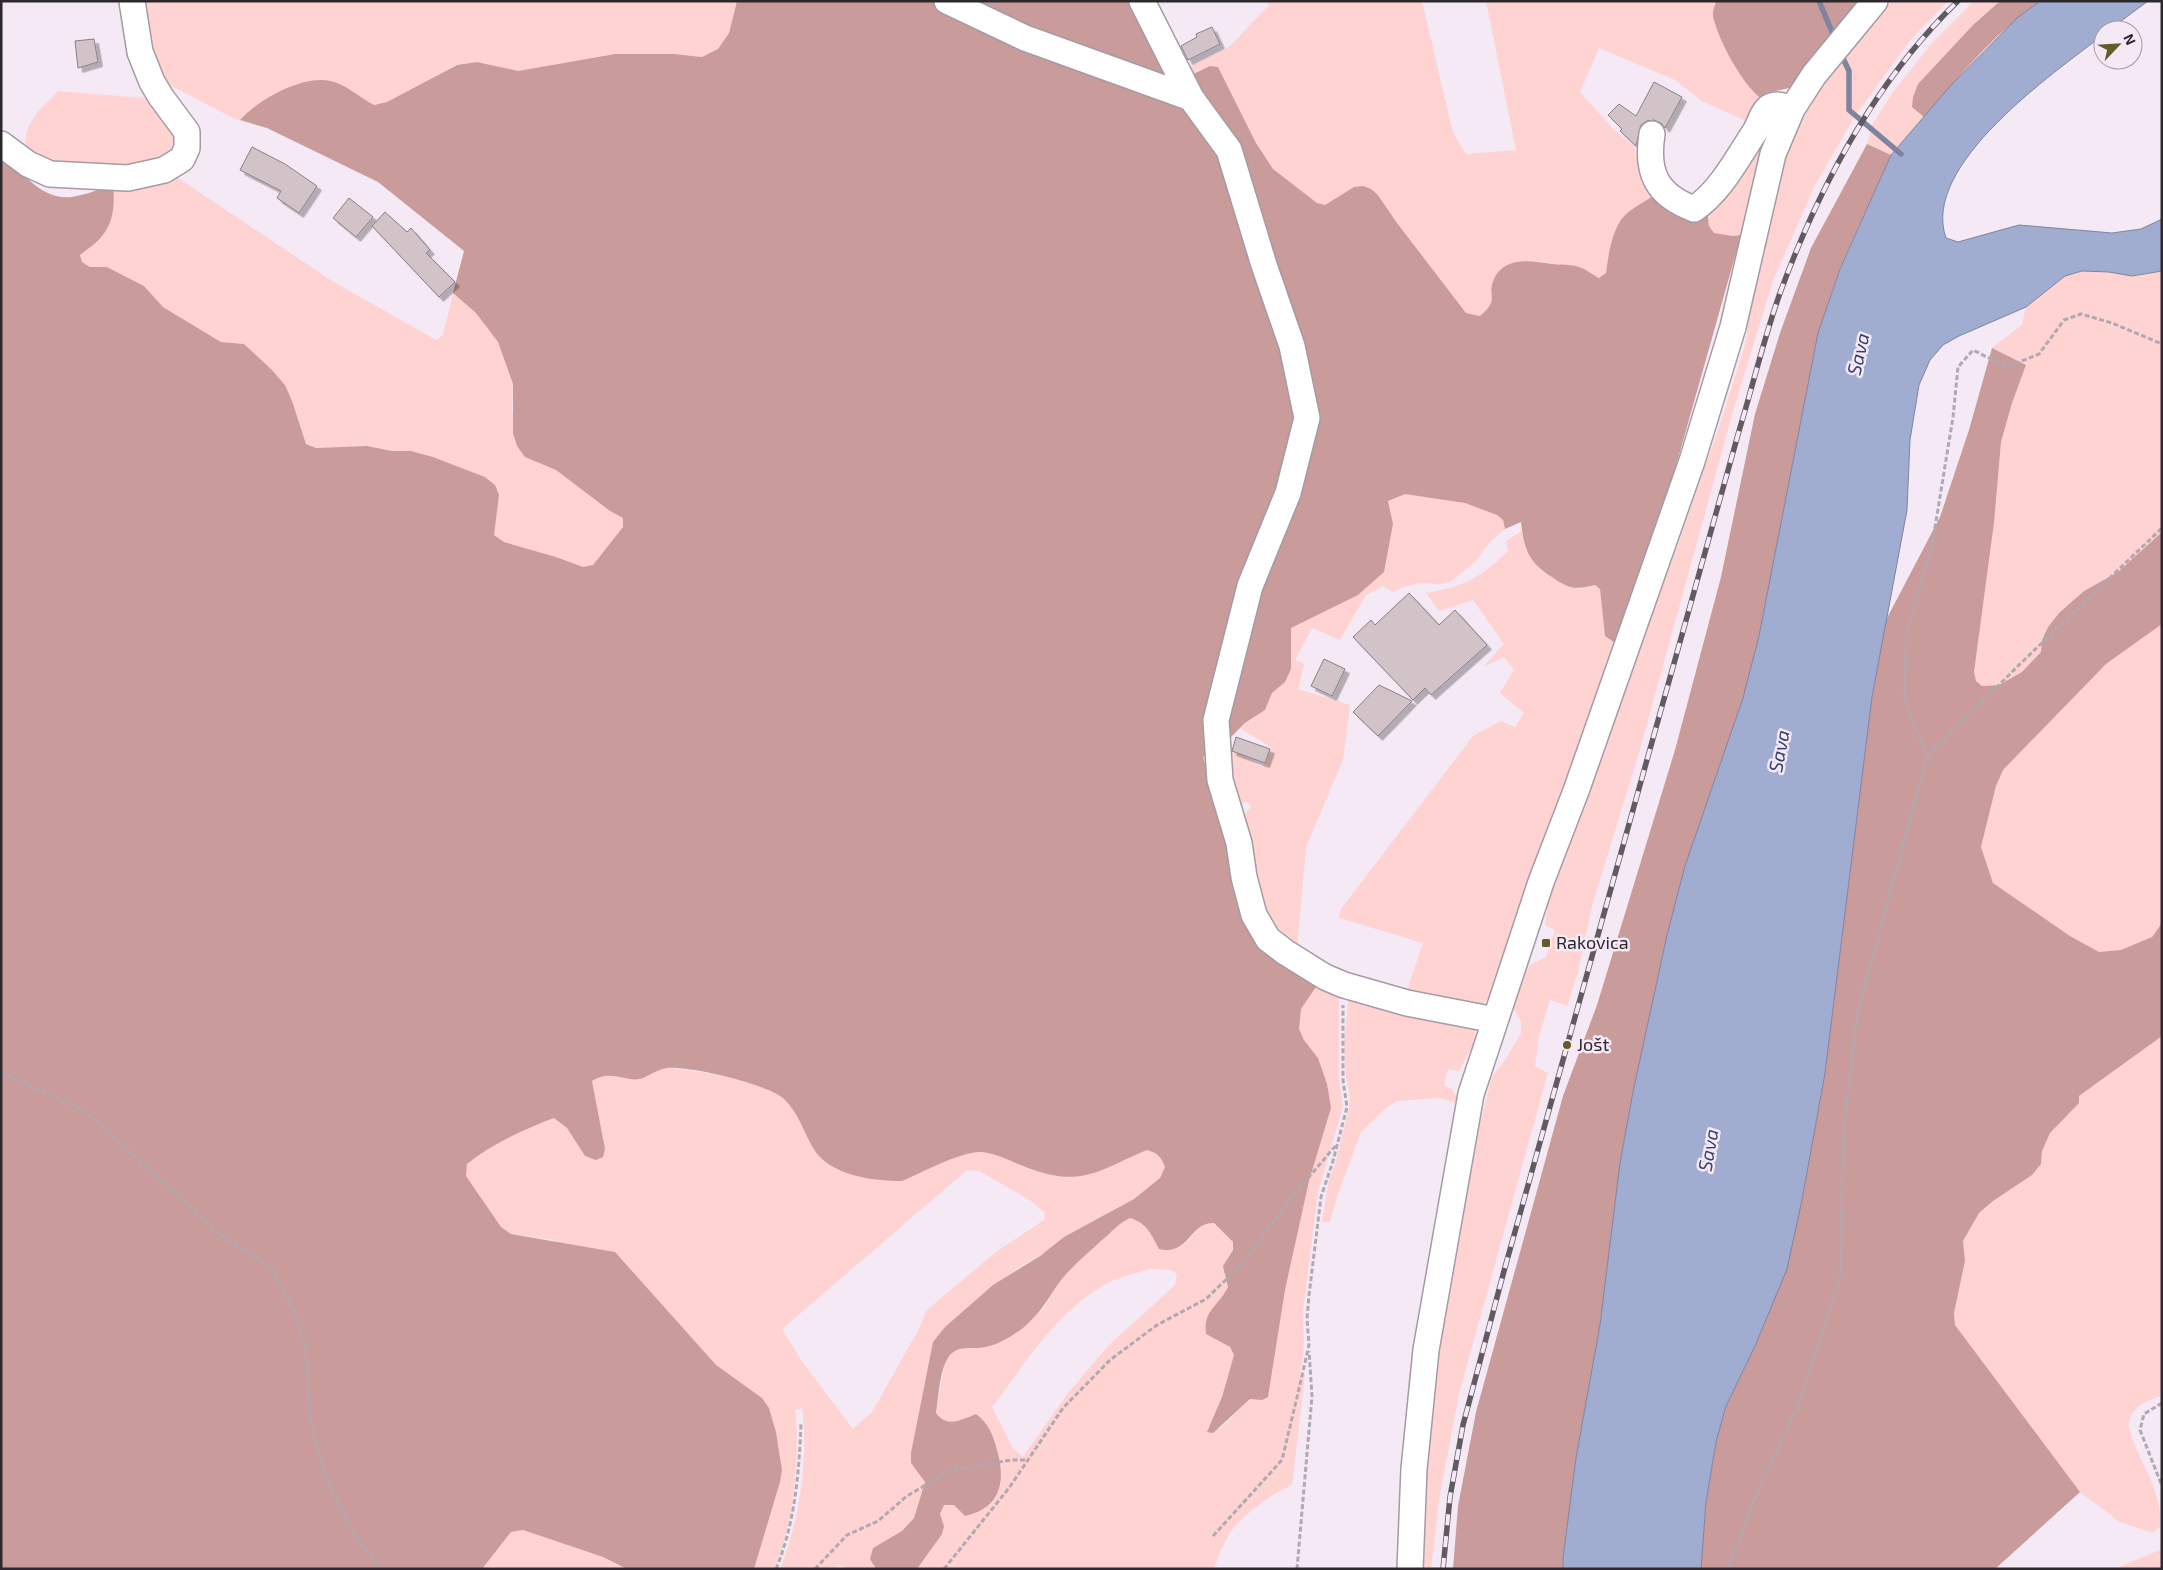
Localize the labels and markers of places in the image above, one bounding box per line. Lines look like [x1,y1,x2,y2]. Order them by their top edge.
place label: Rakovica [1556,931,1629,953]
marker: Rakovica [1540,937,1552,949]
place label: Jošt [1577,1033,1609,1055]
marker: Jošt [1561,1039,1573,1051]

